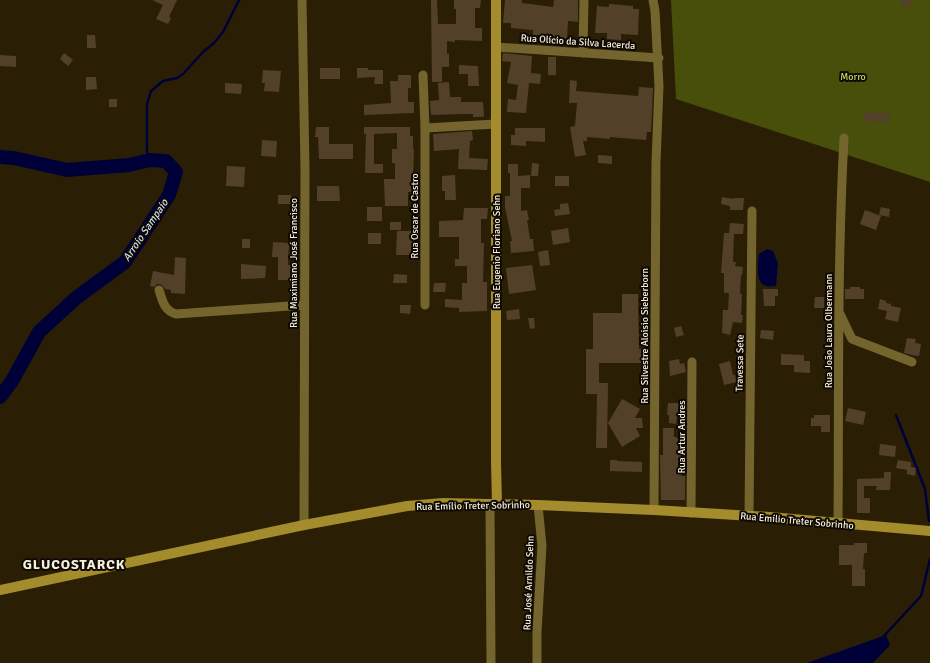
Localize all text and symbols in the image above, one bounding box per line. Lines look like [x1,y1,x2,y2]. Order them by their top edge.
street label: Rua Olício da Silva Lacerda [520,32,636,52]
park label: Morro [840,71,866,83]
street label: Rua Oscar de Castro [409,173,421,259]
street label: Rua Eugenio Floriano Sehn [491,195,503,309]
water label: Arroio Sampaio [120,196,172,264]
street label: Rua Maximiano José Francisco [288,198,300,328]
street label: Rua Silvestre Aloisio Sieberborn [639,268,651,404]
street label: Rua João Lauro Olbermann [823,274,835,388]
street label: Travessa Sete [734,334,746,392]
street label: Rua Artur Andres [676,400,688,474]
street label: Rua Emílio Treter Sobrinho [416,499,530,513]
street label: Rua Emílio Treter Sobrinho [740,510,854,532]
street label: Rua José Arnildo Sehn [521,535,537,631]
district label: GLUCOSTARCK [23,556,125,573]

